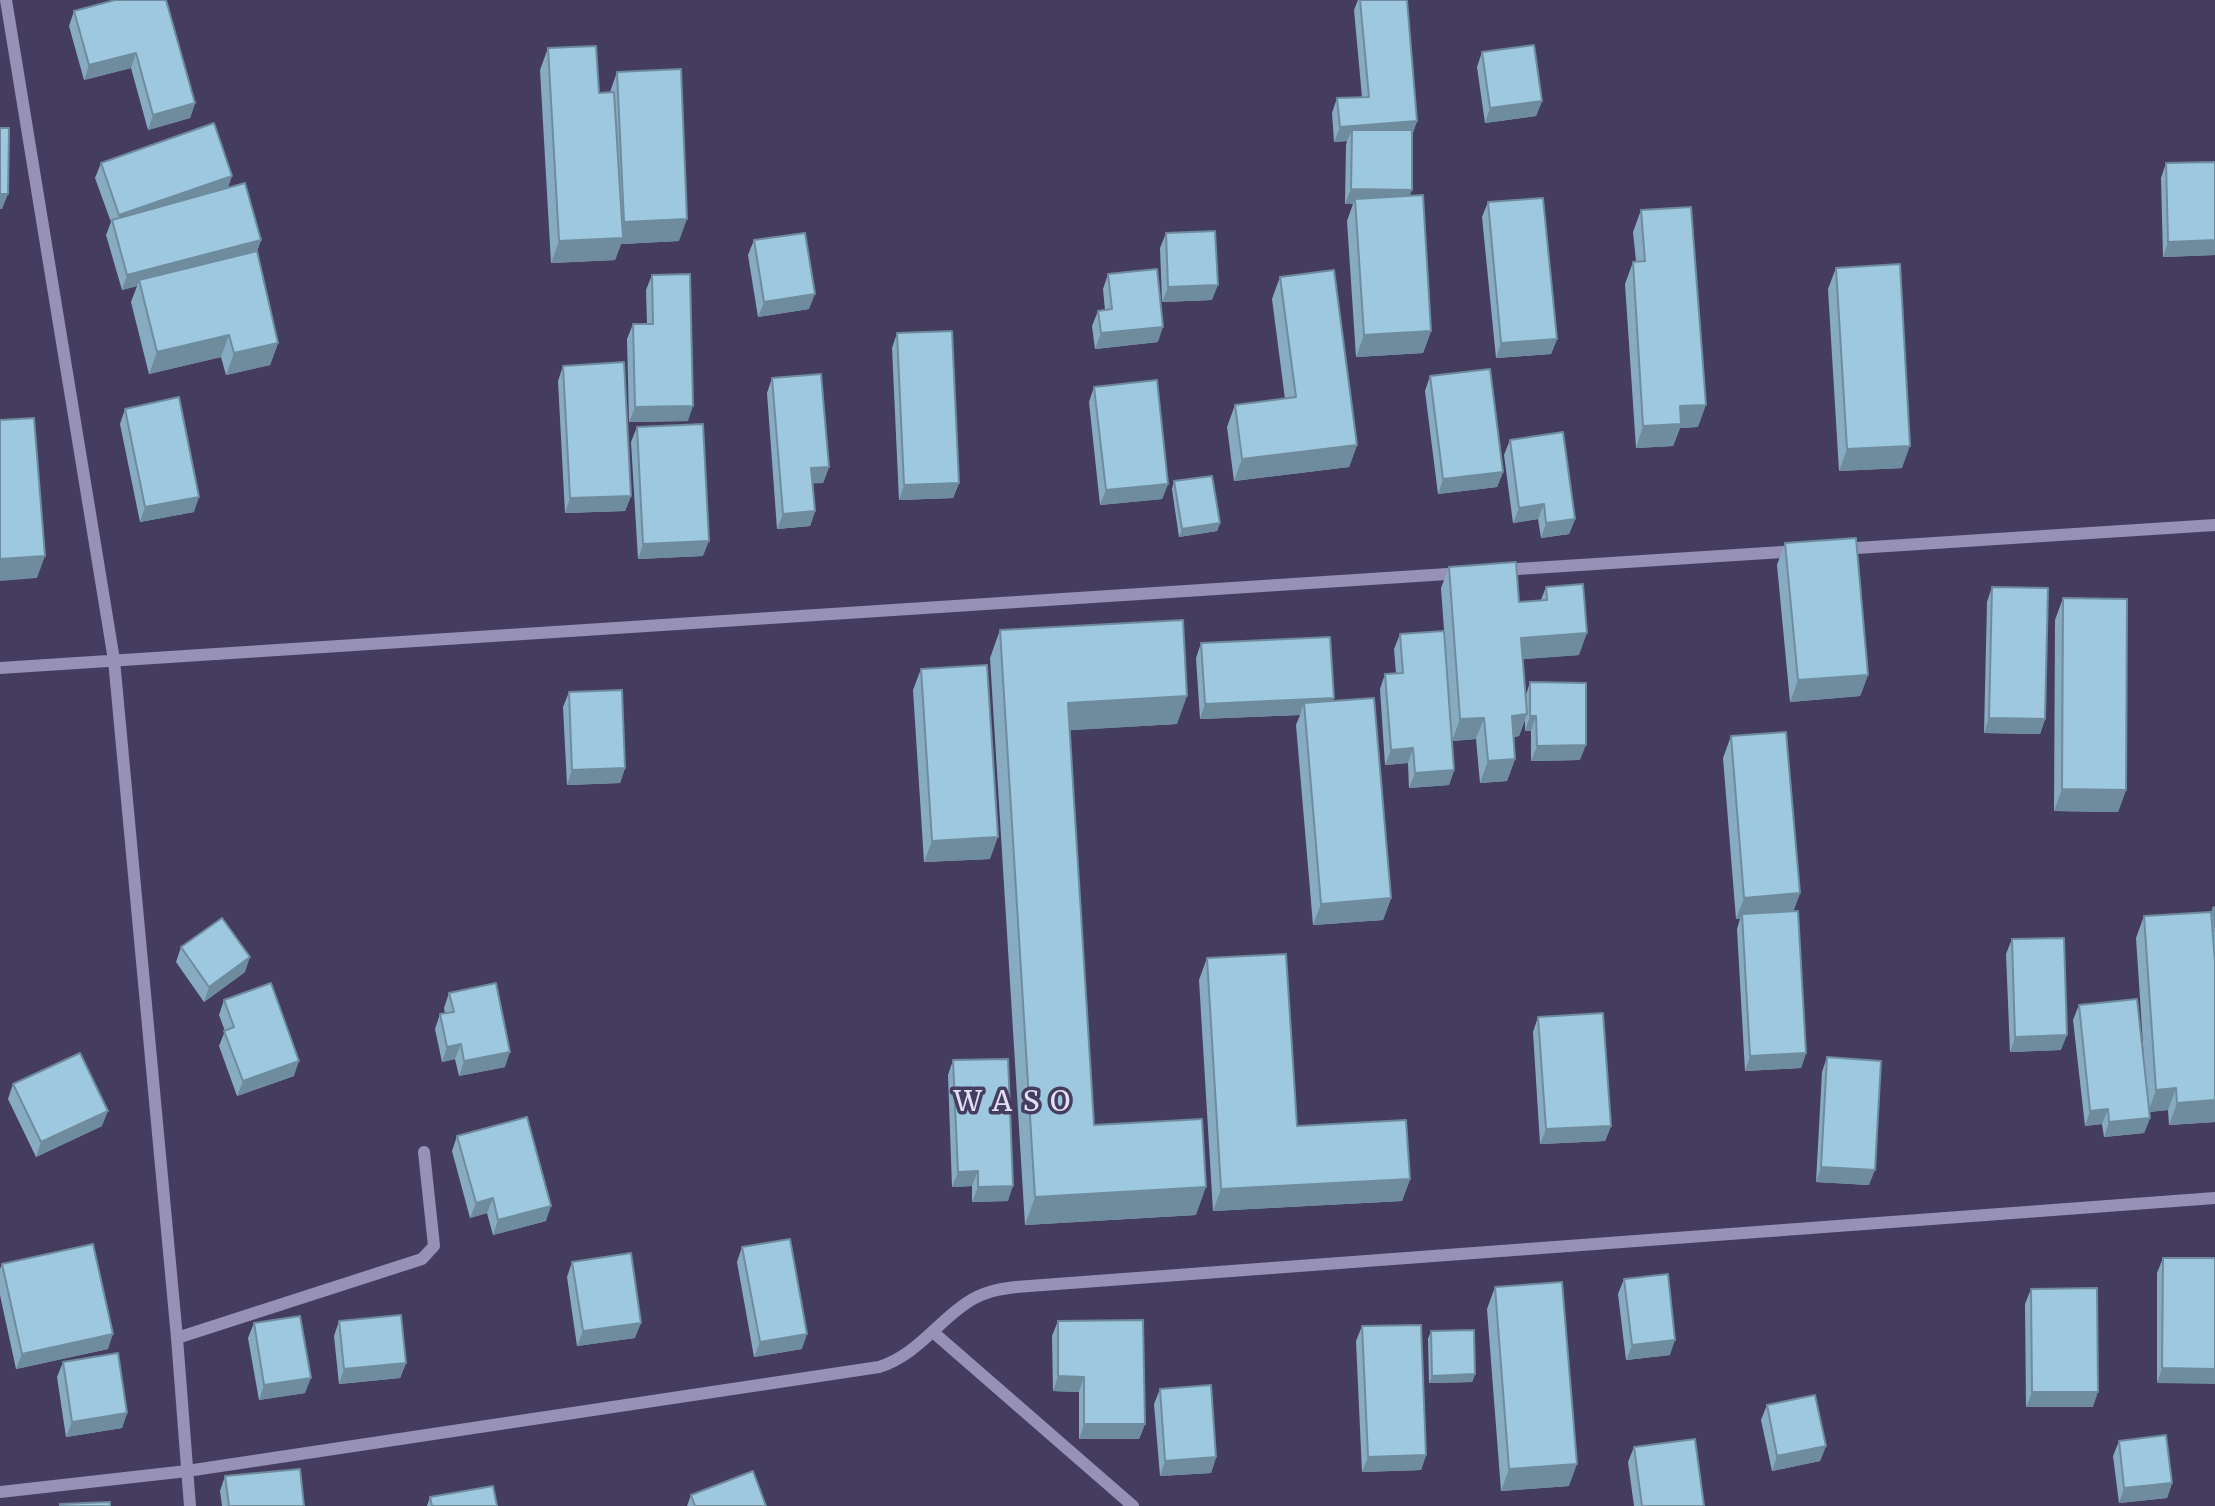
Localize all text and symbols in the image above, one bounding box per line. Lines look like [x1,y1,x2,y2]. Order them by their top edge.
district label: W A S O [955,1086,1071,1120]

